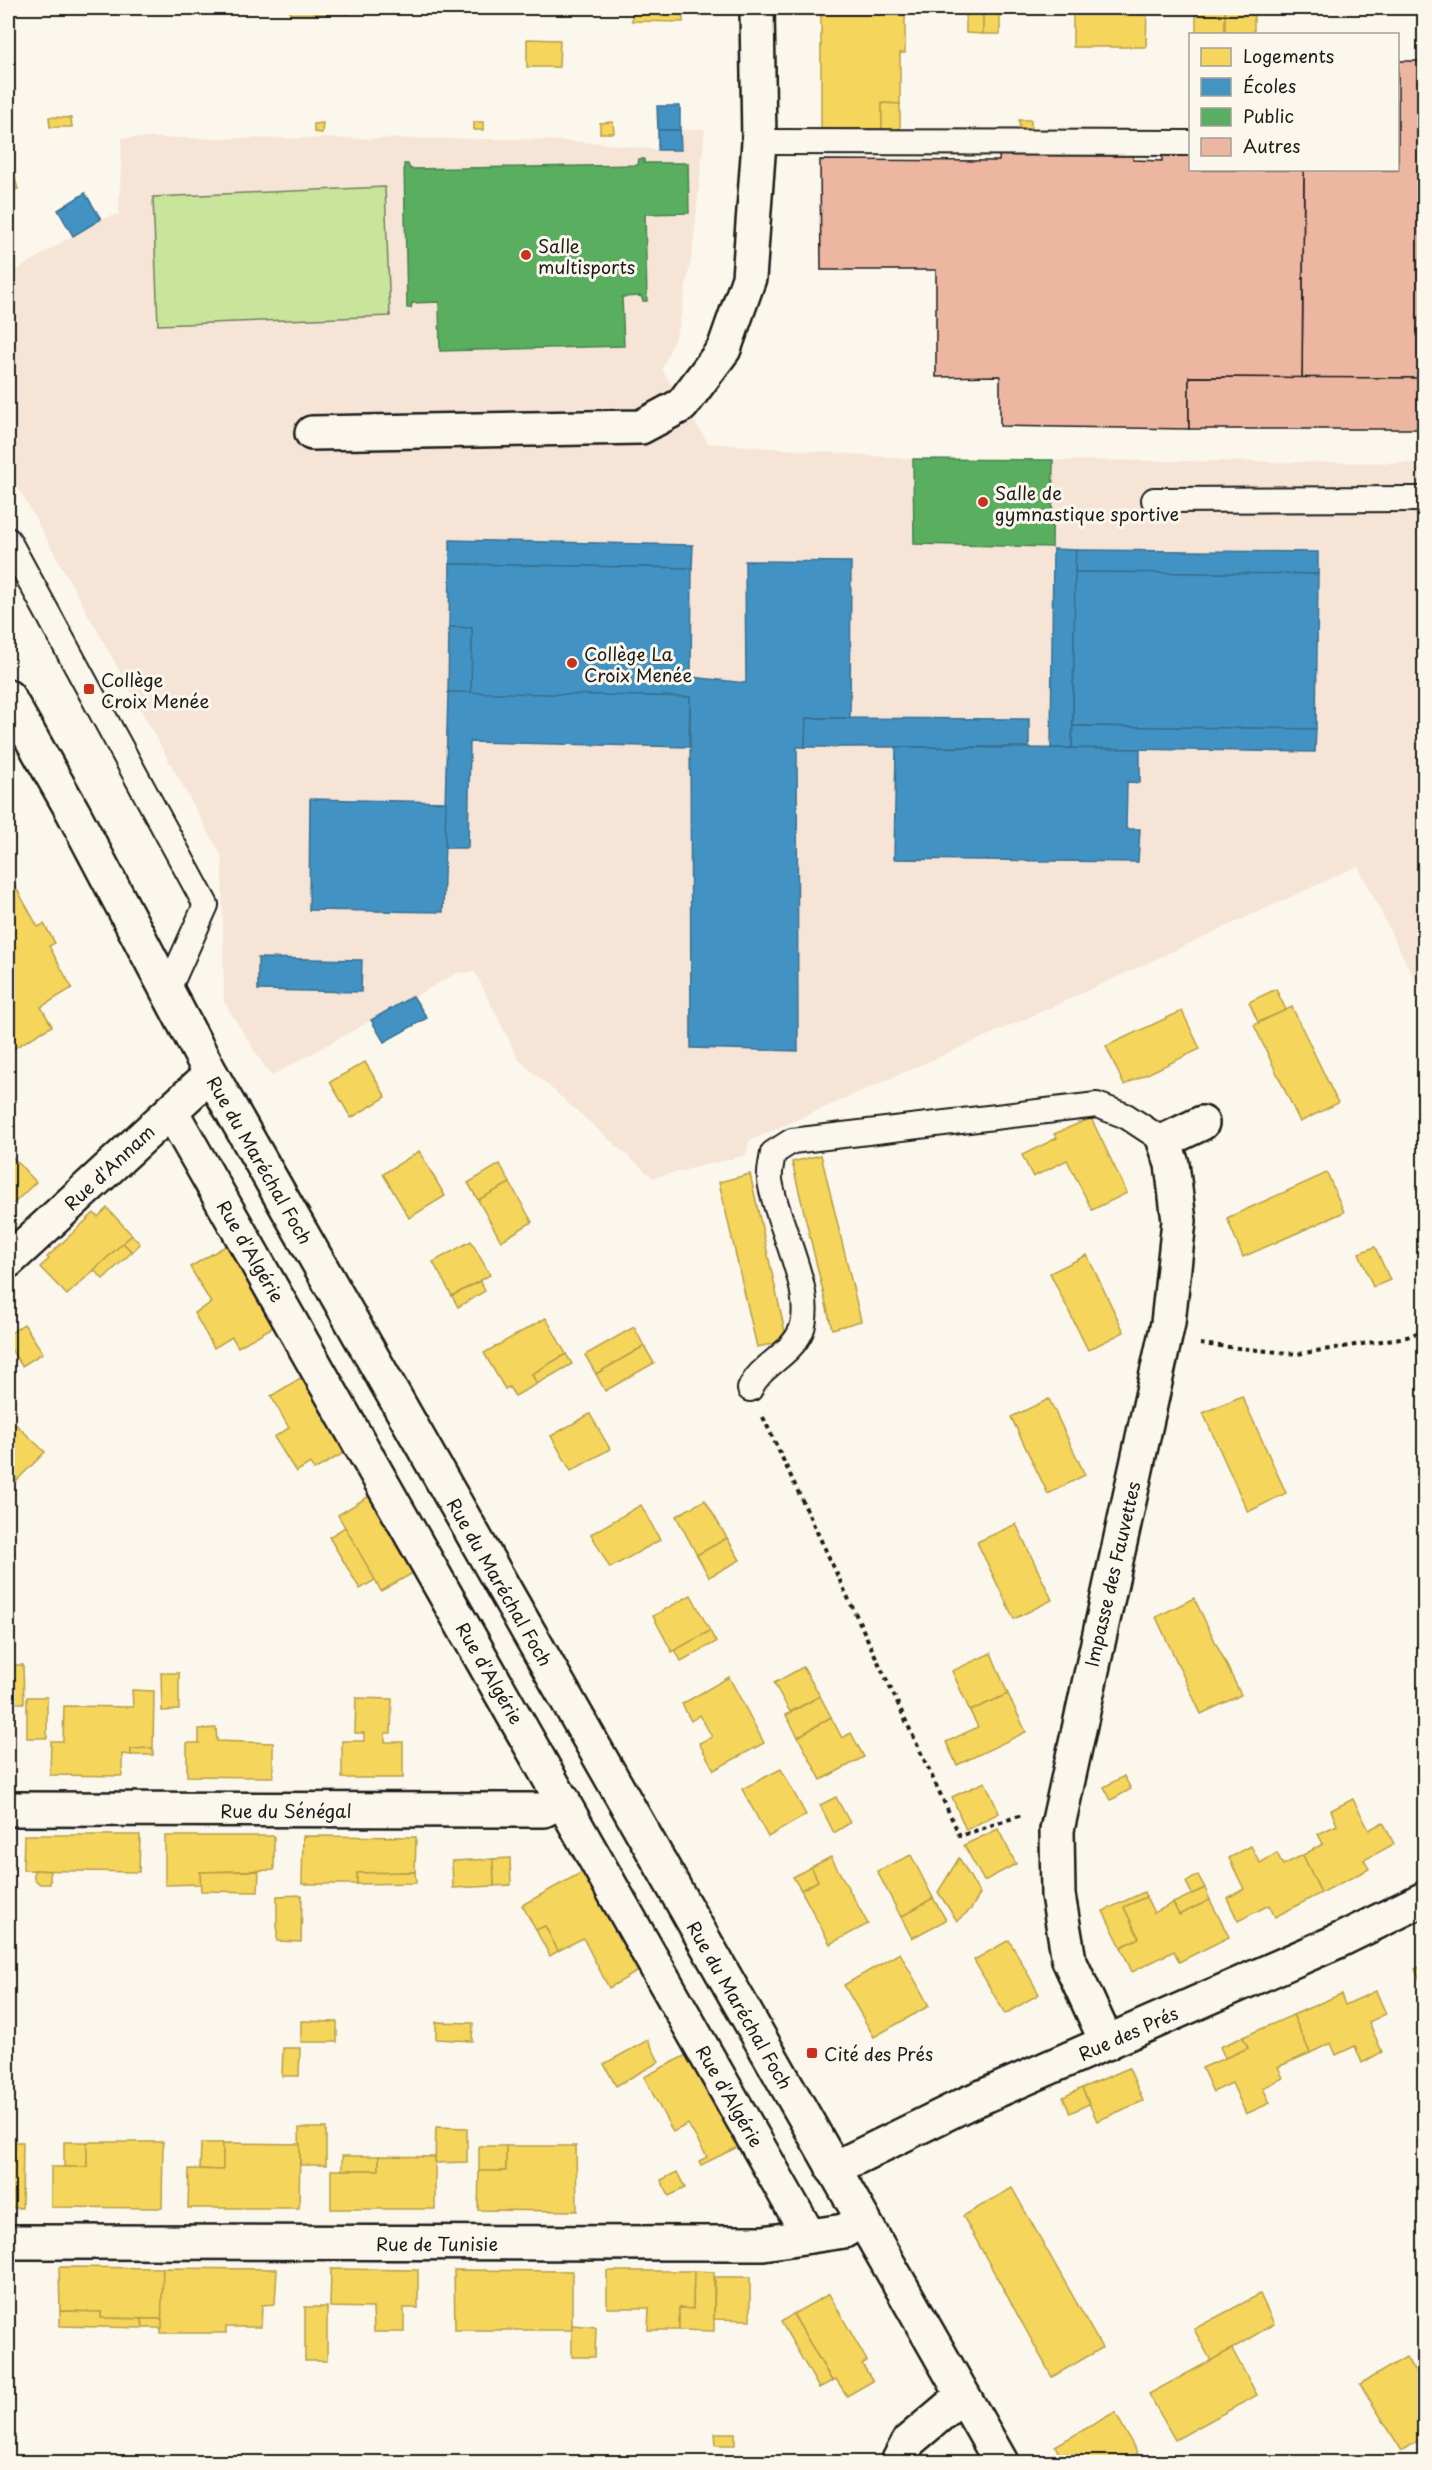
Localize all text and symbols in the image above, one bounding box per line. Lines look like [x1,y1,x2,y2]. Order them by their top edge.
legend [1189,33,1399,171]
text: Logements [1243,42,1334,69]
text: Écoles [1243,72,1296,99]
text: Public [1243,102,1294,129]
text: Autres [1243,132,1300,159]
place label: Salle multisports [538,232,635,280]
marker: Salle multisports [519,248,533,262]
place label: Salle de gymnastique sportive [995,479,1179,527]
marker: Salle de gymnastique sportive [976,495,990,509]
place label: Collège La Croix Menée [584,640,692,688]
marker: Collège La Croix Menée [565,656,579,670]
place label: Collège Croix Menée [101,666,209,714]
marker: Collège Croix Menée [82,682,96,696]
street label: Rue du Maréchal Foch [201,1071,319,1249]
street label: Rue d'Annam [58,1118,160,1216]
street label: Rue d'Algérie [211,1195,291,1307]
street label: Impasse des Fauvettes [1078,1479,1146,1669]
street label: Rue du Maréchal Foch [441,1493,559,1671]
street label: Rue d'Algérie [450,1617,530,1729]
street label: Rue du Sénégal [220,1797,352,1824]
street label: Rue du Maréchal Foch [681,1916,799,2094]
street label: Rue des Prés [1074,1999,1182,2067]
street label: Rue d'Algérie [690,2040,770,2152]
place label: Cité des Prés [824,2040,933,2067]
marker: Cité des Prés [805,2046,819,2060]
street label: Rue de Tunisie [376,2230,498,2257]

